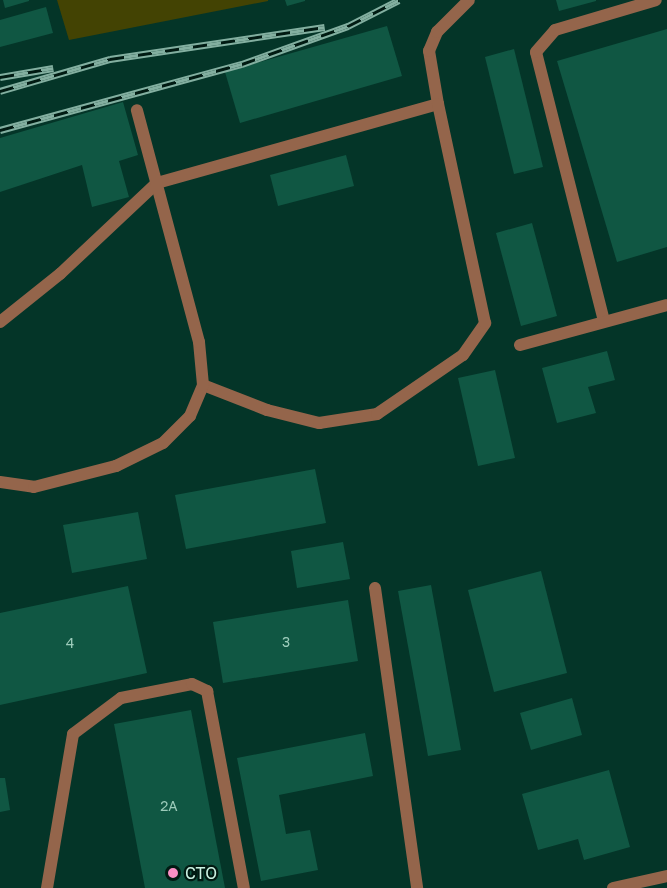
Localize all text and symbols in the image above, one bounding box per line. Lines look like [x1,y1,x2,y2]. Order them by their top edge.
house number: 3 [282,634,290,650]
house number: 4 [66,635,74,651]
house number: 2А [160,798,178,814]
place label: СТО [185,863,217,883]
marker: СТО [166,866,180,880]

